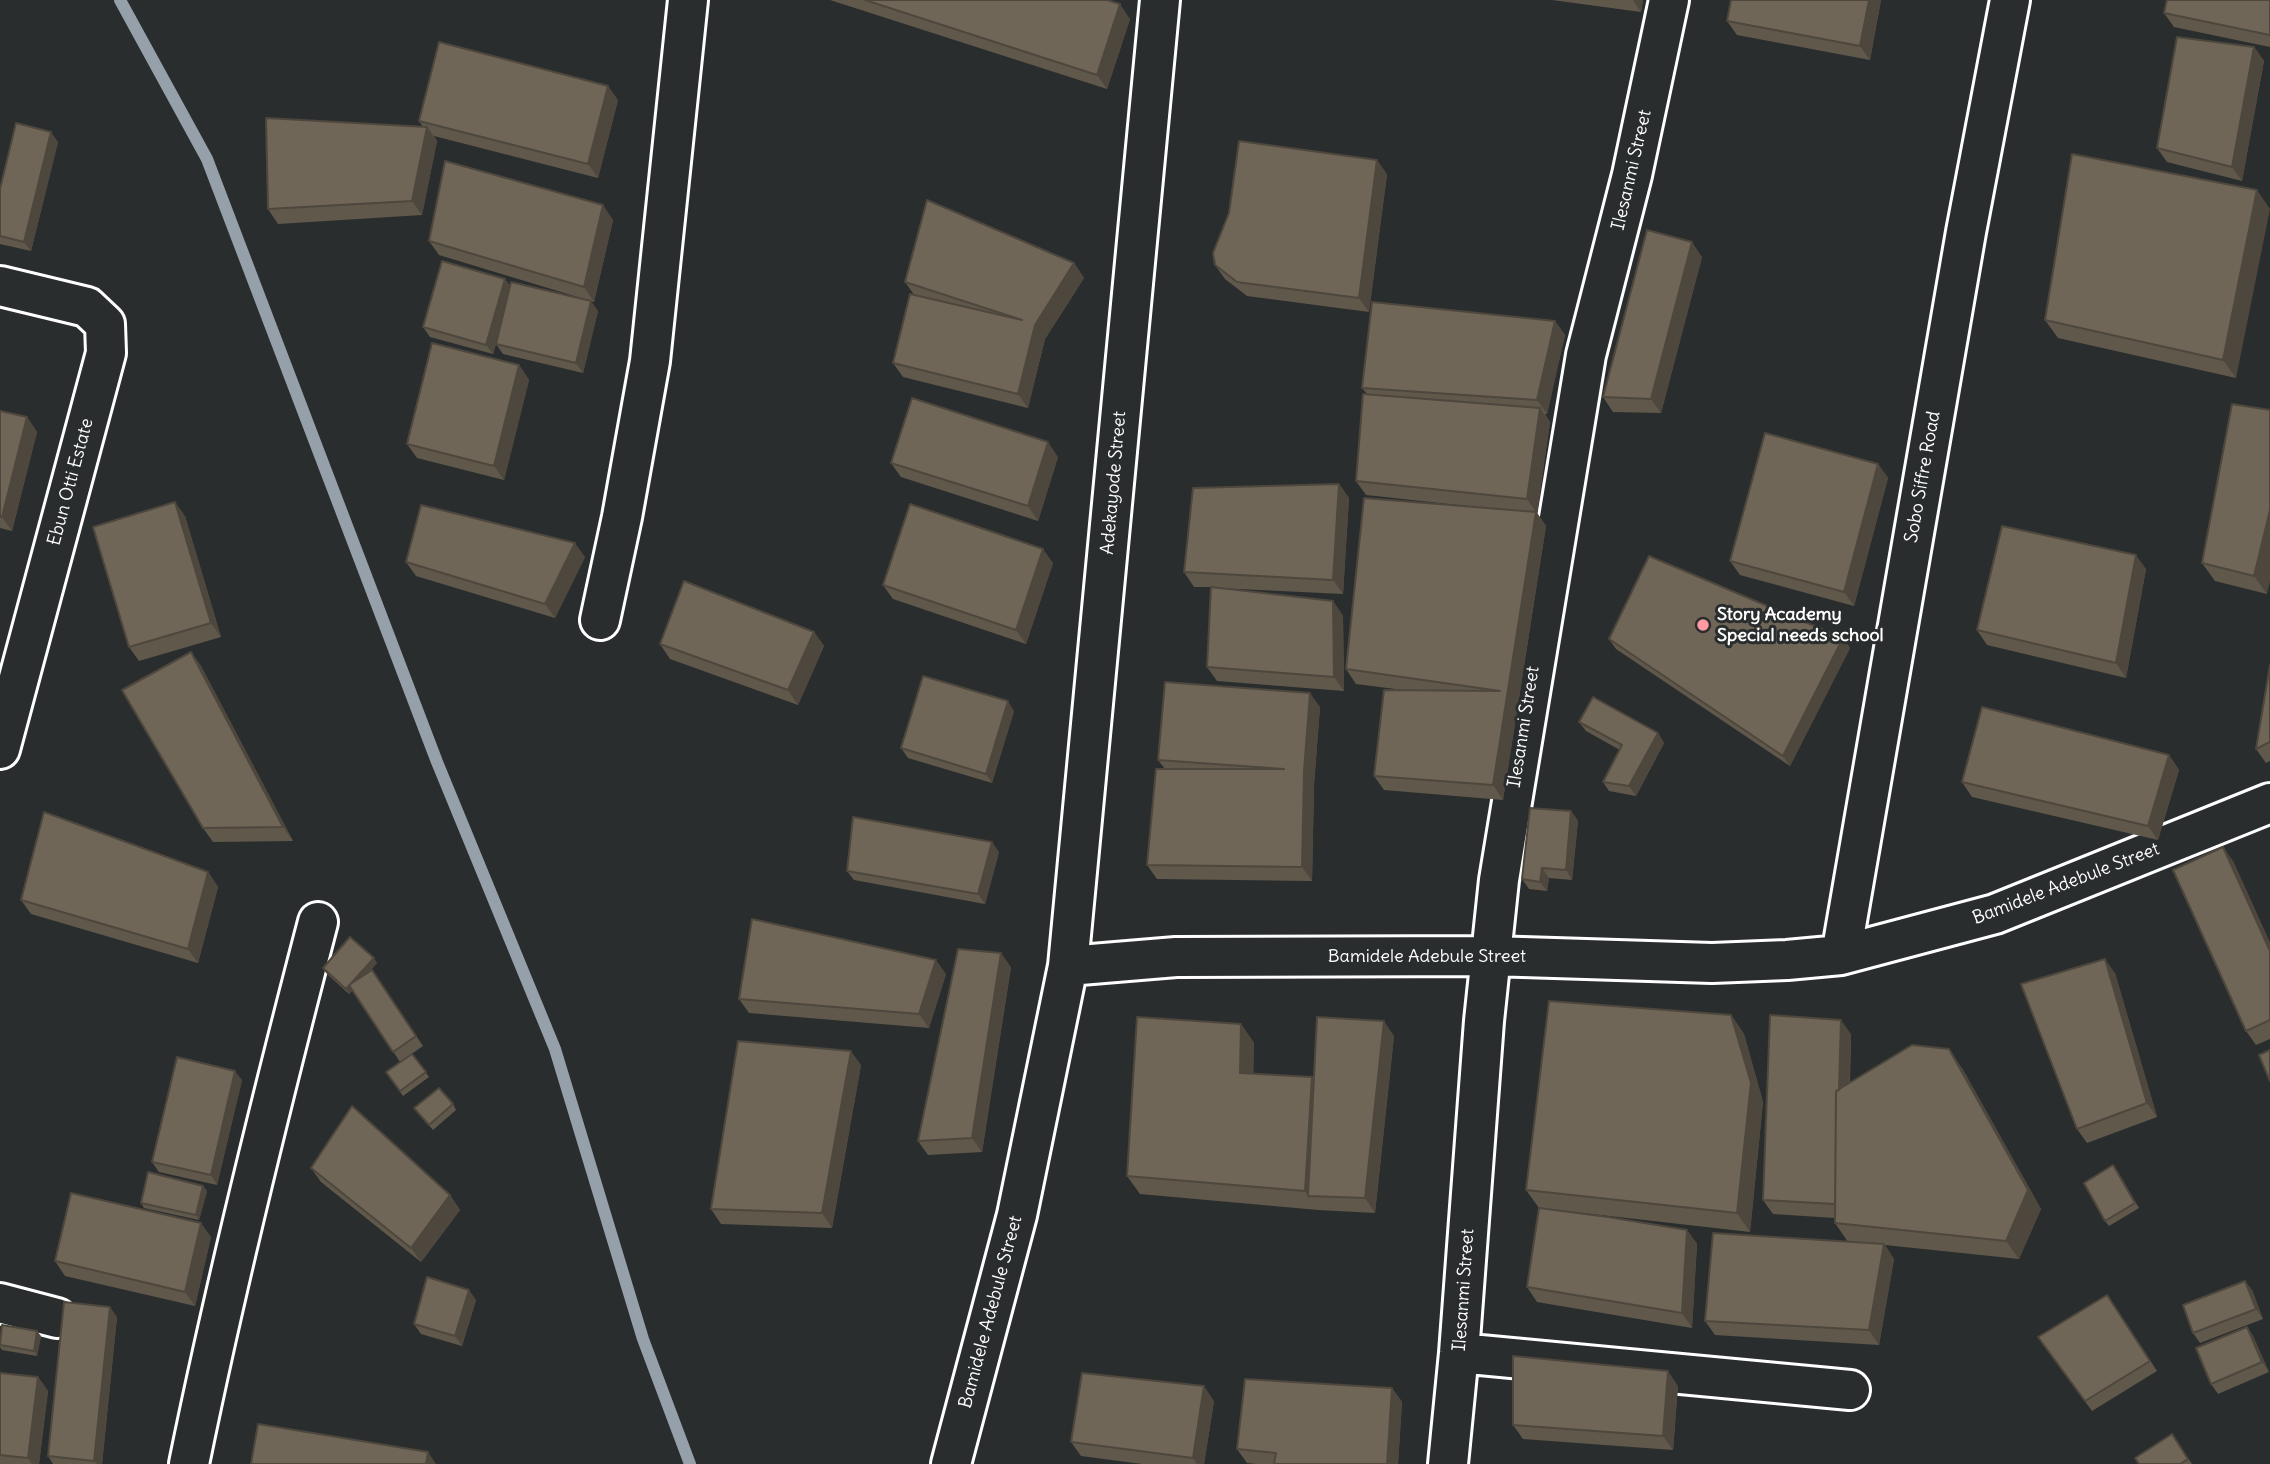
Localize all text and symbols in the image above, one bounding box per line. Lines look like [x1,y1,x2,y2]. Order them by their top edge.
street label: Ilesanmi Street [1608,108,1656,232]
street label: Adekayode Street [1097,410,1131,556]
street label: Sobo Siffre Road [1901,410,1945,544]
street label: Ebun Otti Estate [44,416,98,548]
place label: Story Academy Special needs school [1717,604,1884,646]
marker: Story Academy Special needs school [1695,617,1711,633]
street label: Ilesanmi Street [1504,665,1544,789]
street label: Bamidele Adebule Street [1970,838,2162,930]
street label: Bamidele Adebule Street [1328,946,1526,968]
street label: Bamidele Adebule Street [955,1213,1027,1411]
street label: Ilesanmi Street [1449,1228,1479,1352]

